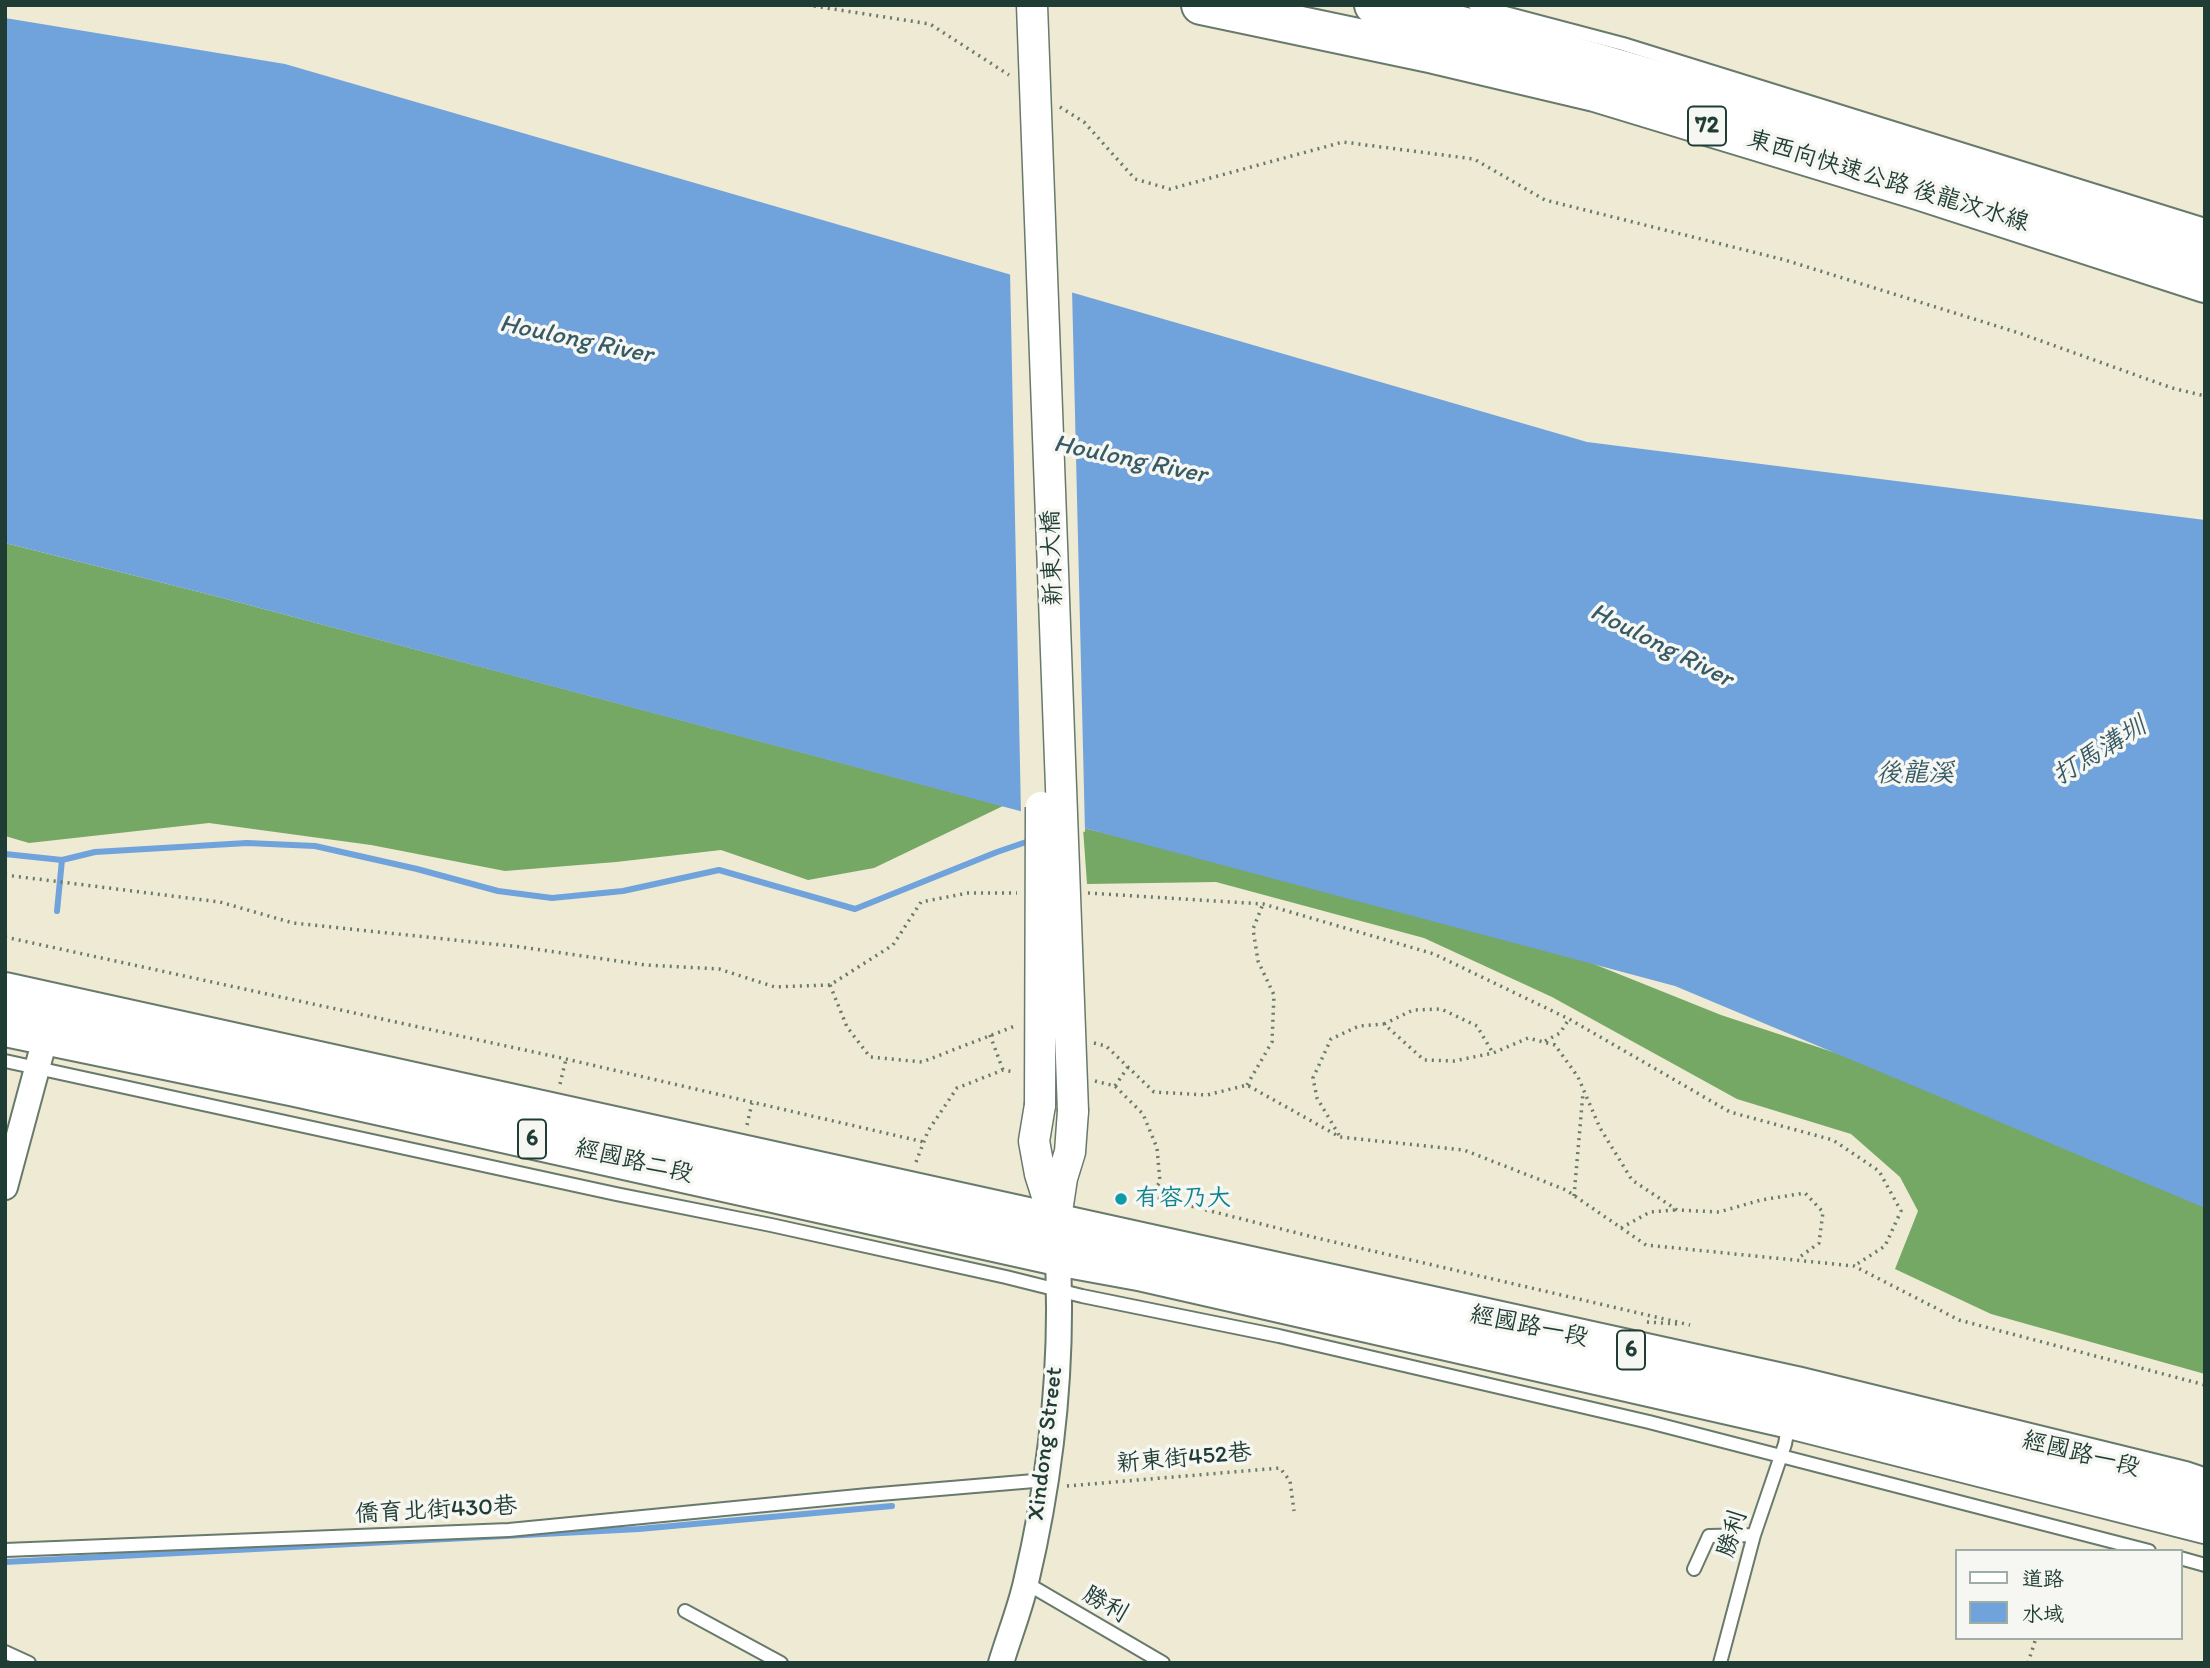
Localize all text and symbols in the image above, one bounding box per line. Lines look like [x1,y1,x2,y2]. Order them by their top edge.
road number: 72 [1688,106,1726,146]
street label: 東西向快速公路 後龍汶水線 [1744,125,2032,239]
water label: Houlong River [497,309,655,371]
water label: Houlong River [1051,429,1209,491]
street label: 新東大橋 [1037,510,1069,606]
water label: Houlong River [1585,597,1737,695]
water label: 打馬溝圳 [2048,711,2152,793]
water label: 後龍溪 [1876,758,1954,790]
road number: 6 [518,1120,546,1158]
street label: 經國路二段 [572,1134,696,1190]
place label: 有容乃大 [1135,1185,1231,1213]
marker: 有容乃大 [1113,1191,1129,1207]
street label: 經國路一段 [1467,1300,1591,1354]
road number: 6 [1617,1330,1645,1370]
street label: Xindong Street [1022,1365,1070,1523]
street label: 經國路一段 [2019,1427,2143,1483]
street label: 新東街452巷 [1115,1439,1253,1479]
street label: 僑育北街430巷 [354,1492,518,1530]
street label: 勝利 [1712,1507,1754,1561]
legend [1954,1549,2182,1640]
text: 道路 [2022,1566,2064,1591]
street label: 勝利 [1077,1581,1133,1629]
text: 水域 [2022,1601,2064,1626]

